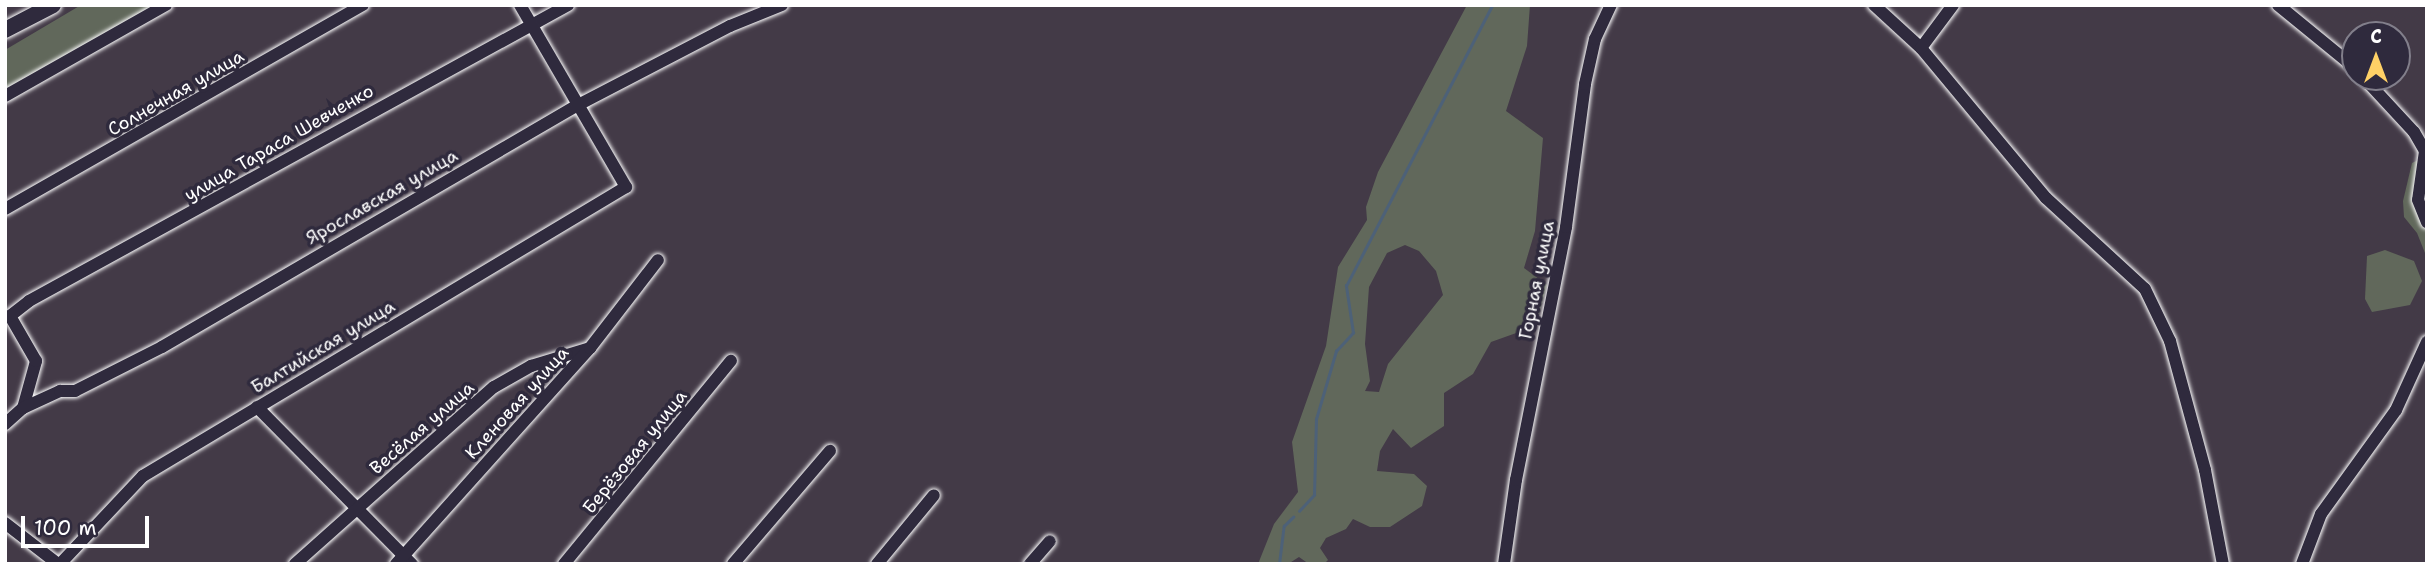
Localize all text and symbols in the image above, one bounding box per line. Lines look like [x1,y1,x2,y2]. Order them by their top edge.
north arrow [2341,21,2411,91]
text: С [2370,24,2382,49]
street label: Солнечная улица [104,45,248,141]
street label: улица Тараса Шевченко [181,80,377,206]
street label: Ярославская улица [302,145,462,249]
street label: Горная улица [1515,219,1559,341]
street label: Балтийская улица [247,296,399,398]
street label: Кленовая улица [461,342,573,464]
street label: Весёлая улица [366,377,478,479]
street label: Берёзовая улица [579,386,691,518]
scale bar [24,503,152,546]
text: 100 m [34,514,97,542]

